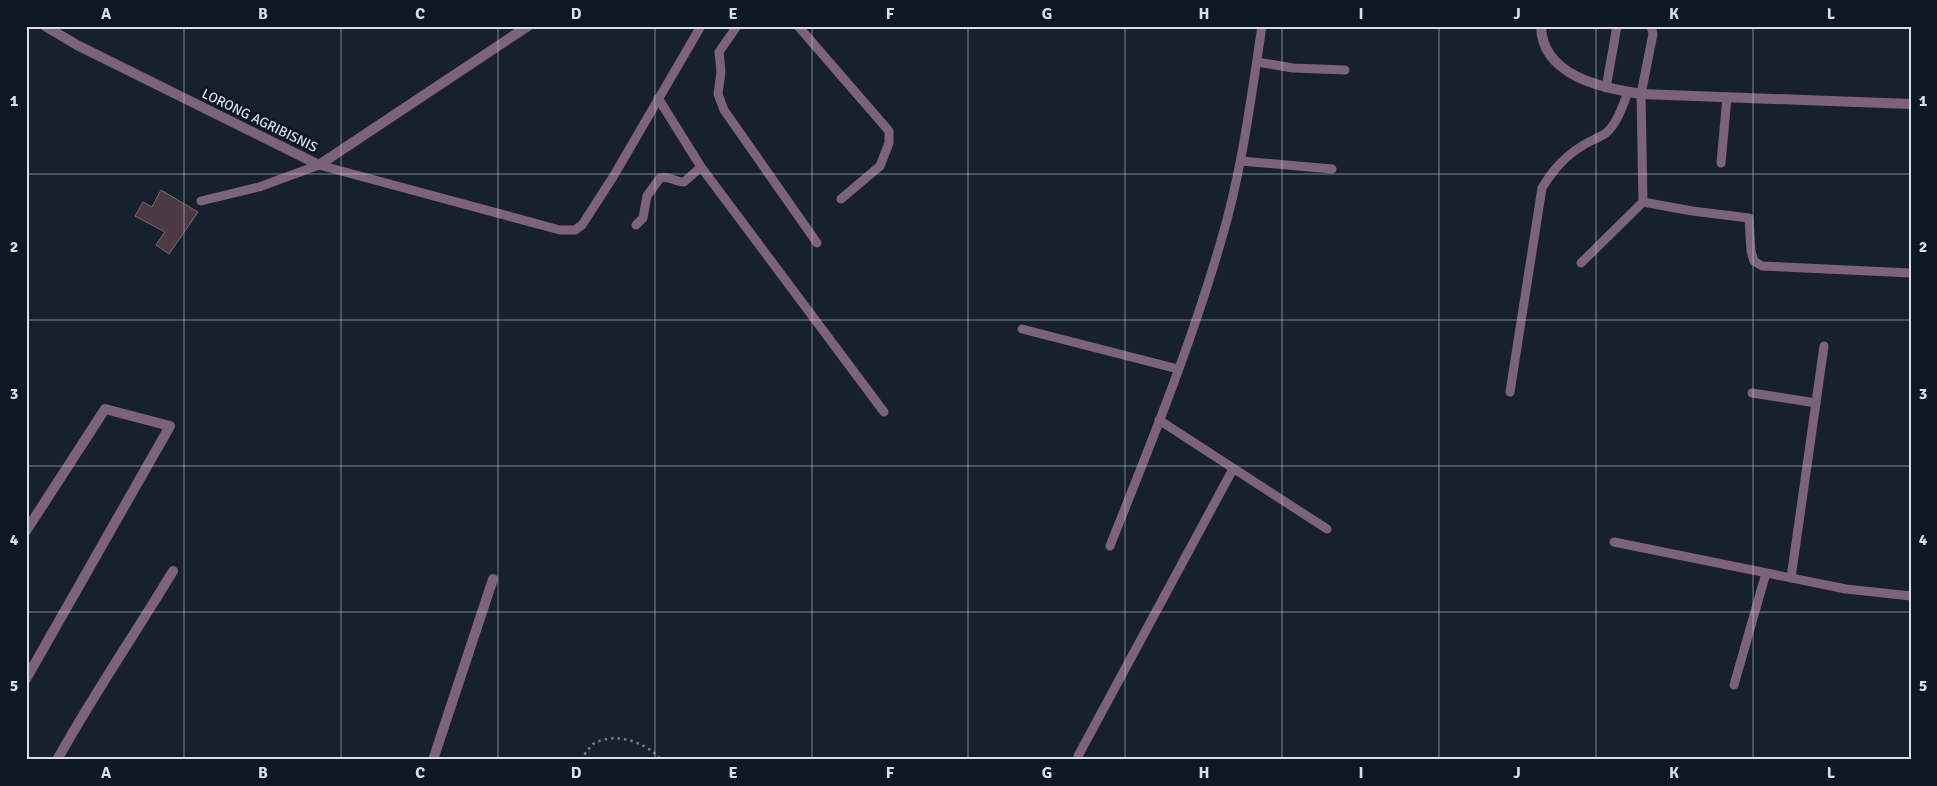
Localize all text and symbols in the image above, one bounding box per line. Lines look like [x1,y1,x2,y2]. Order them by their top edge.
text: A [101,4,112,24]
text: B [258,4,268,24]
text: C [415,4,425,24]
text: D [571,4,582,24]
text: E [728,4,738,24]
text: F [886,4,895,24]
text: G [1042,4,1052,24]
text: H [1199,4,1209,24]
text: I [1358,4,1364,24]
text: J [1513,4,1521,24]
text: K [1669,4,1679,24]
text: L [1827,4,1836,24]
street label: LORONG AGRIBISNIS [199,85,321,156]
text: 1 [10,91,19,111]
text: 1 [1919,91,1928,111]
text: 2 [10,237,18,257]
text: 2 [1919,237,1927,257]
text: 3 [10,384,18,404]
text: 3 [1919,384,1927,404]
text: 4 [10,530,19,550]
text: 4 [1919,530,1928,550]
text: 5 [10,676,18,696]
text: 5 [1919,676,1927,696]
text: A [101,763,112,783]
text: B [258,763,268,783]
text: C [415,763,425,783]
text: D [571,763,582,783]
text: E [728,763,738,783]
text: F [886,763,895,783]
text: G [1042,763,1052,783]
text: H [1199,763,1209,783]
text: I [1358,763,1364,783]
text: J [1513,763,1521,783]
text: K [1669,763,1679,783]
text: L [1827,763,1836,783]

